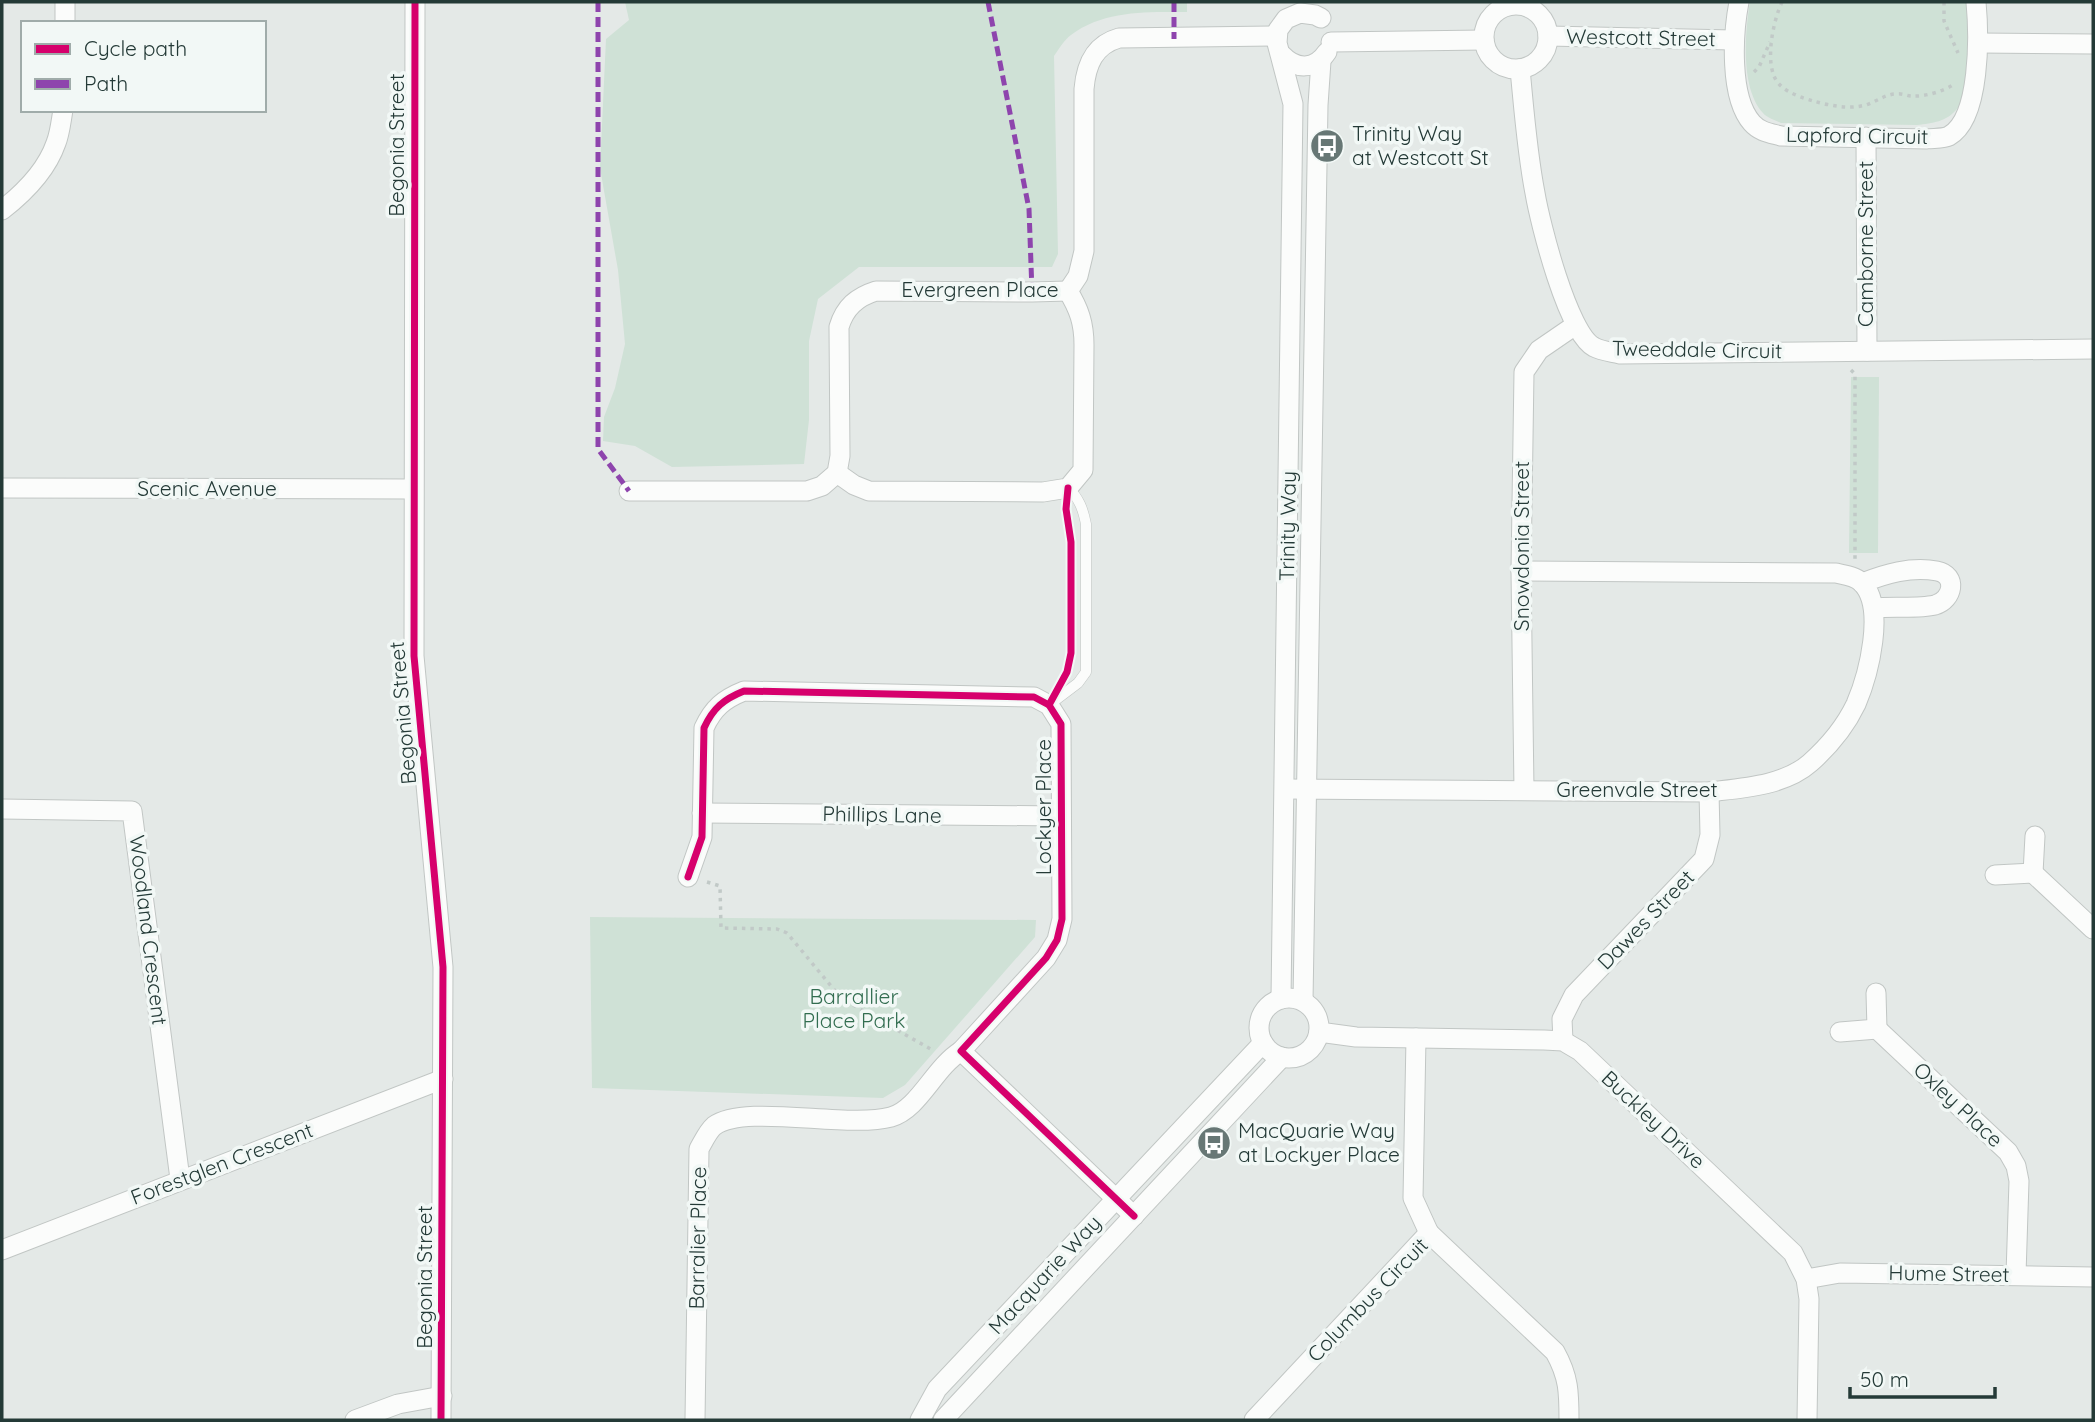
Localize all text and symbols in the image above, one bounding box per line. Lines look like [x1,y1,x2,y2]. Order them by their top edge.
legend [21,21,266,112]
street label: Westcott Street [1566,23,1716,51]
text: Cycle path [84,35,187,61]
text: Path [84,70,128,96]
street label: Begonia Street [383,73,409,217]
place label: Trinity Way at Westcott St [1352,120,1489,170]
street label: Lapford Circuit [1786,121,1928,149]
bus stop icon: Trinity Way at Westcott St [1308,127,1346,165]
street label: Camborne Street [1852,161,1878,327]
street label: Evergreen Place [901,276,1059,302]
street label: Tweeddale Circuit [1612,335,1782,363]
street label: Snowdonia Street [1508,461,1534,631]
street label: Trinity Way [1273,471,1301,581]
street label: Scenic Avenue [137,475,277,501]
street label: Begonia Street [383,641,421,786]
street label: Lockyer Place [1030,739,1056,875]
street label: Greenvale Street [1556,776,1718,802]
street label: Phillips Lane [822,800,942,828]
street label: Woodland Crescent [124,833,174,1026]
street label: Dawes Street [1591,864,1699,974]
park label: Barrallier Place Park [802,983,906,1033]
street label: Oxley Place [1909,1056,2009,1152]
street label: Buckley Drive [1596,1065,1711,1174]
street label: Forestglen Crescent [127,1116,316,1210]
place label: MacQuarie Way at Lockyer Place [1238,1117,1400,1167]
bus stop icon: MacQuarie Way at Lockyer Place [1195,1124,1233,1162]
street label: Barralier Place [683,1166,711,1310]
street label: Begonia Street [411,1205,437,1349]
street label: Macquarie Way [982,1209,1106,1339]
street label: Columbus Circuit [1301,1232,1433,1367]
street label: Hume Street [1888,1259,2010,1287]
scale bar [1850,1356,1995,1400]
text: 50 m [1860,1366,1909,1392]

